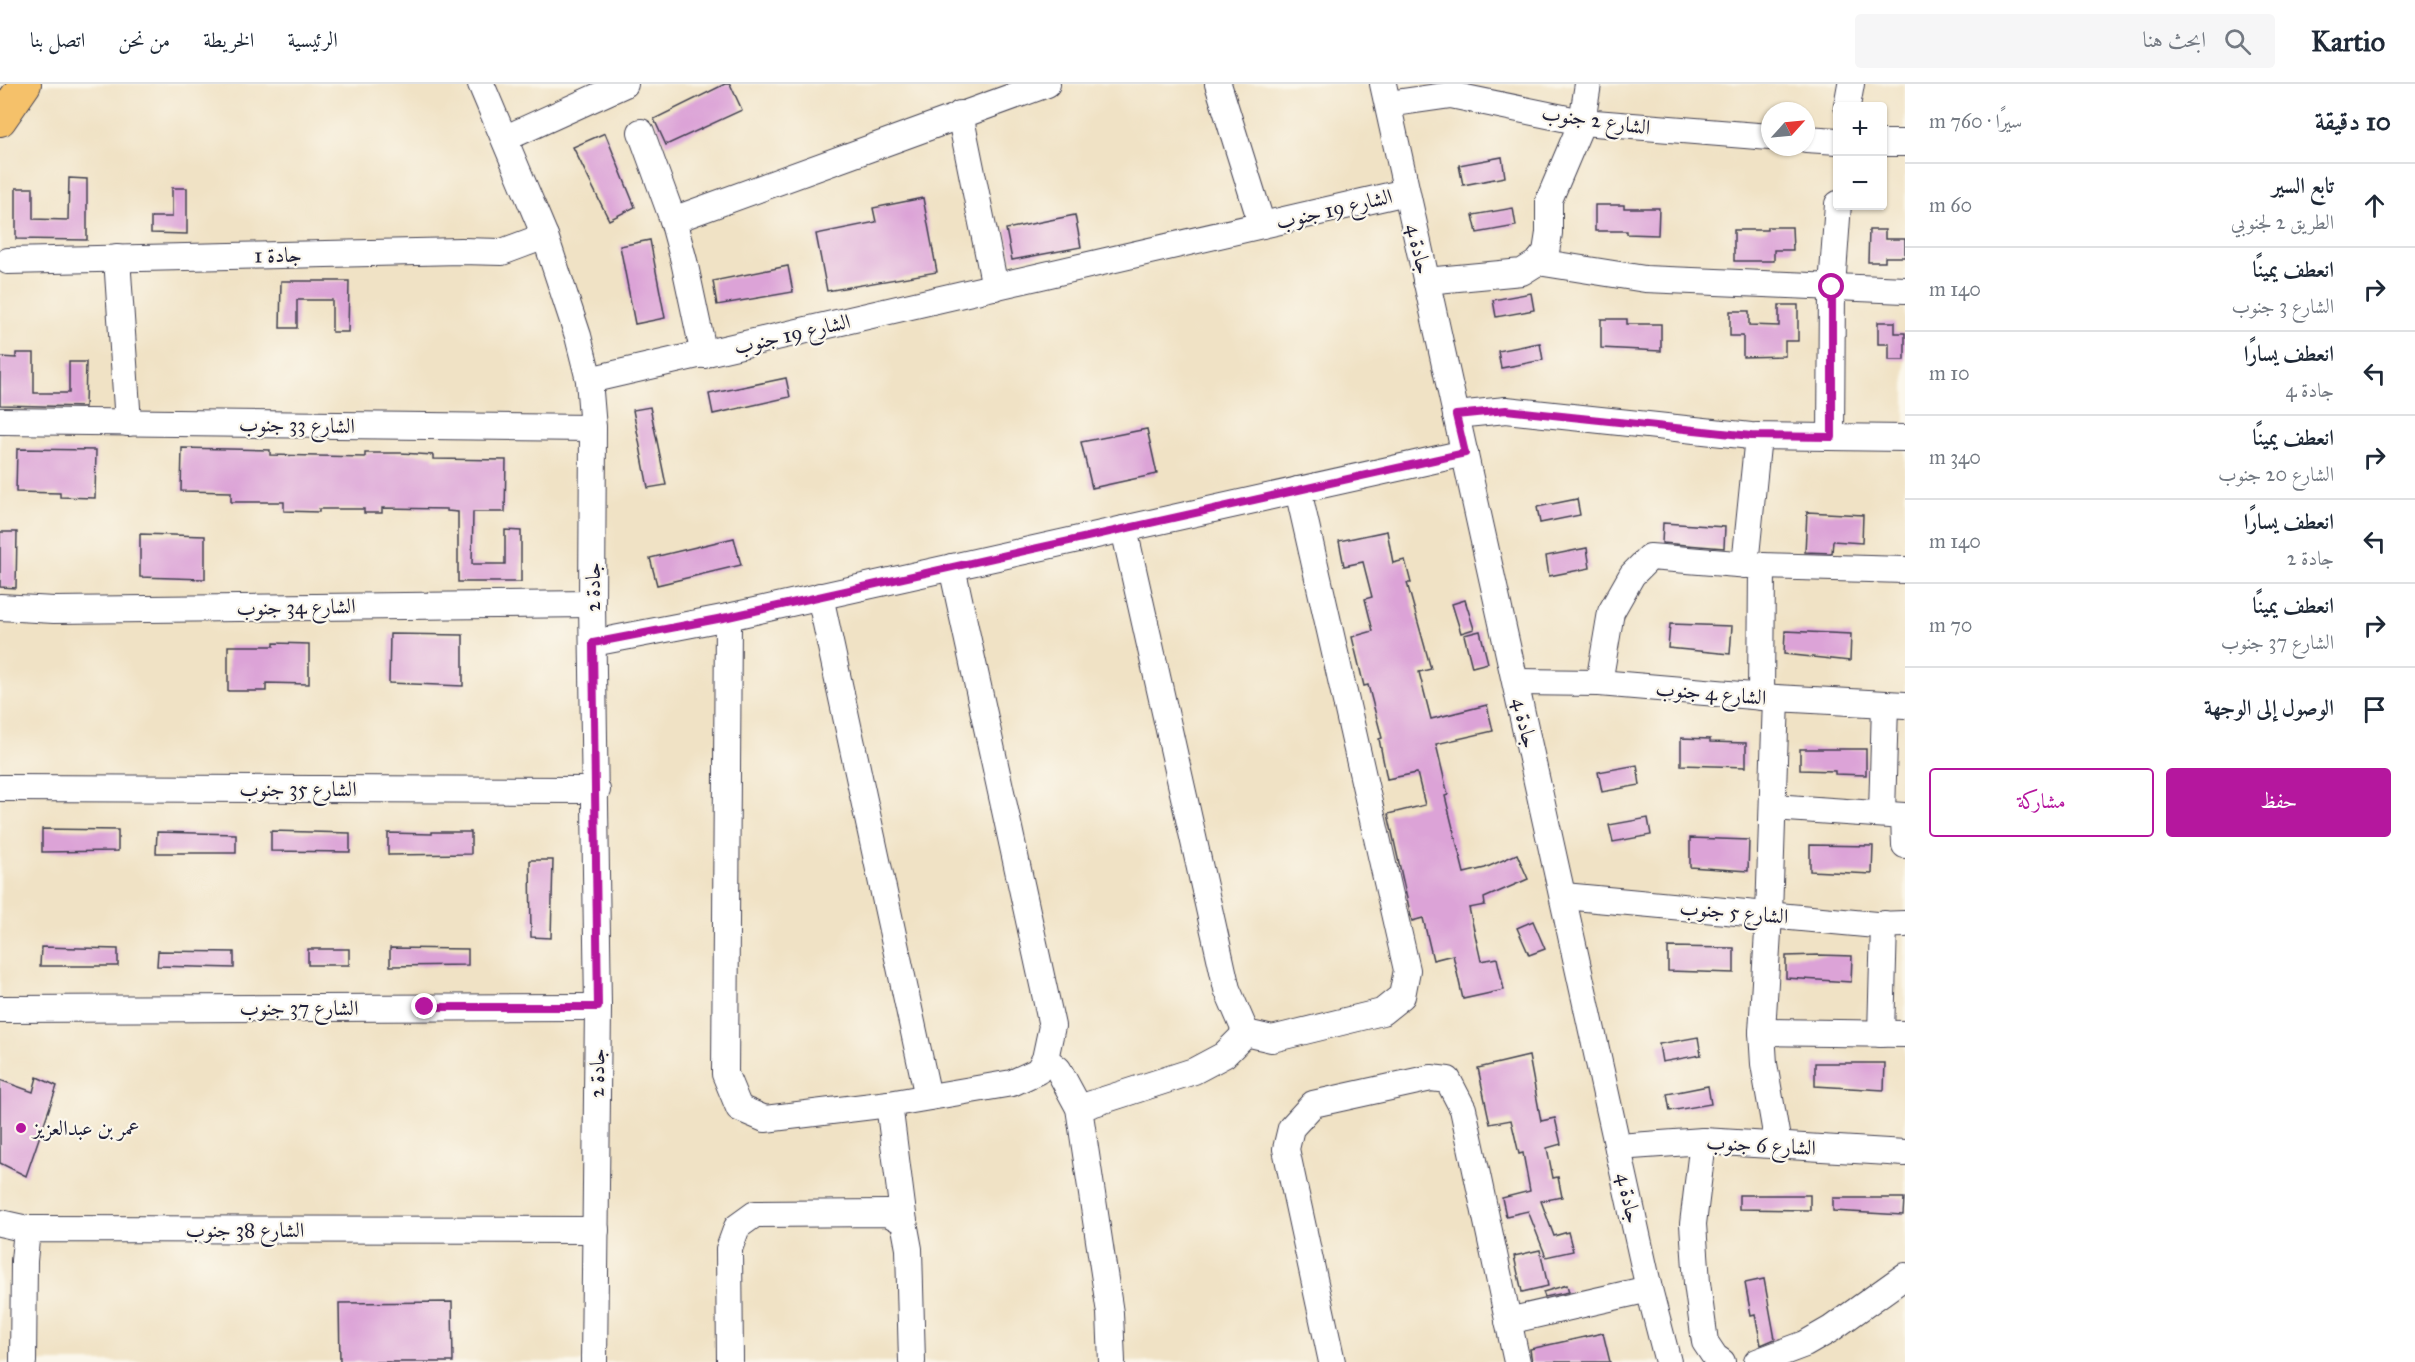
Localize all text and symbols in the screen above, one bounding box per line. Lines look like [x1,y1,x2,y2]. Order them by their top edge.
search box [1855,14,2275,68]
text: Kartio [2311,24,2385,59]
icon: search [2221,25,2254,58]
text: ابحث هنا [2143,26,2206,53]
text: اتصل بنا [30,27,85,53]
text: من نحن [118,27,170,53]
text: الخريطة [203,27,254,53]
text: الرئيسية [287,27,338,53]
street label: الشارع 2 جنوب [1539,99,1652,145]
north arrow [1761,102,1815,156]
map controls [1833,102,1887,210]
button: + [1833,102,1887,156]
text: 10 دقيقة [2315,105,2391,137]
text: سيرًا · 760 m [1929,109,2022,133]
button: − [1833,156,1887,210]
text: تابع السير [2272,172,2334,199]
street label: الشارع 19 جنوب [1273,183,1396,240]
icon: ahead [2358,189,2391,222]
text: 60 m [1929,193,1972,217]
text: الطريق 2 لجنوبي [2231,210,2334,234]
street label: جادة 4 [1401,221,1437,277]
street label: جادة 1 [254,242,302,268]
text: انعطف يمينًا [2253,256,2334,283]
route start [1818,273,1844,299]
icon: right [2358,273,2391,306]
text: 140 m [1929,277,1981,301]
text: الشارع 3 جنوب [2231,294,2334,318]
street label: الشارع 19 جنوب [731,308,854,365]
text: انعطف يسارًا [2244,340,2334,367]
icon: left [2358,357,2391,390]
text: 10 m [1929,361,1970,385]
text: جادة 4 [2285,378,2334,402]
street label: الشارع 33 جنوب [239,411,355,444]
text: انعطف يمينًا [2253,424,2334,451]
icon: right [2358,441,2391,474]
text: 340 m [1929,445,1981,469]
text: الشارع 20 جنوب [2218,462,2334,486]
text: انعطف يسارًا [2244,508,2334,535]
icon: left [2358,525,2391,558]
text: 140 m [1929,529,1981,553]
text: جادة 2 [2287,546,2334,570]
street label: جادة 2 [580,562,606,612]
text: انعطف يمينًا [2253,592,2334,619]
street label: الشارع 34 جنوب [236,593,356,626]
icon: right [2358,609,2391,642]
text: 70 m [1929,613,1972,637]
text: الشارع 37 جنوب [2221,630,2334,654]
street label: الشارع 4 جنوب [1654,675,1767,716]
icon: arrive [2358,693,2391,726]
text: الوصول إلى الوجهة [2204,694,2334,721]
street label: جادة 4 [1507,695,1543,751]
button: مشاركة [1929,768,2154,837]
button: حفظ [2166,768,2391,837]
street label: الشارع 35 جنوب [239,776,357,807]
street label: الشارع 5 جنوب [1678,894,1789,935]
route end [411,993,437,1019]
street label: الشارع 37 جنوب [240,995,358,1026]
street label: جادة 2 [584,1048,610,1098]
place label: عمر بن عبدالعزيز [31,1115,140,1141]
marker: عمر بن عبدالعزيز [14,1121,28,1135]
street label: الشارع 6 جنوب [1705,1129,1817,1166]
street label: جادة 4 [1611,1170,1647,1226]
street label: الشارع 38 جنوب [186,1217,304,1248]

